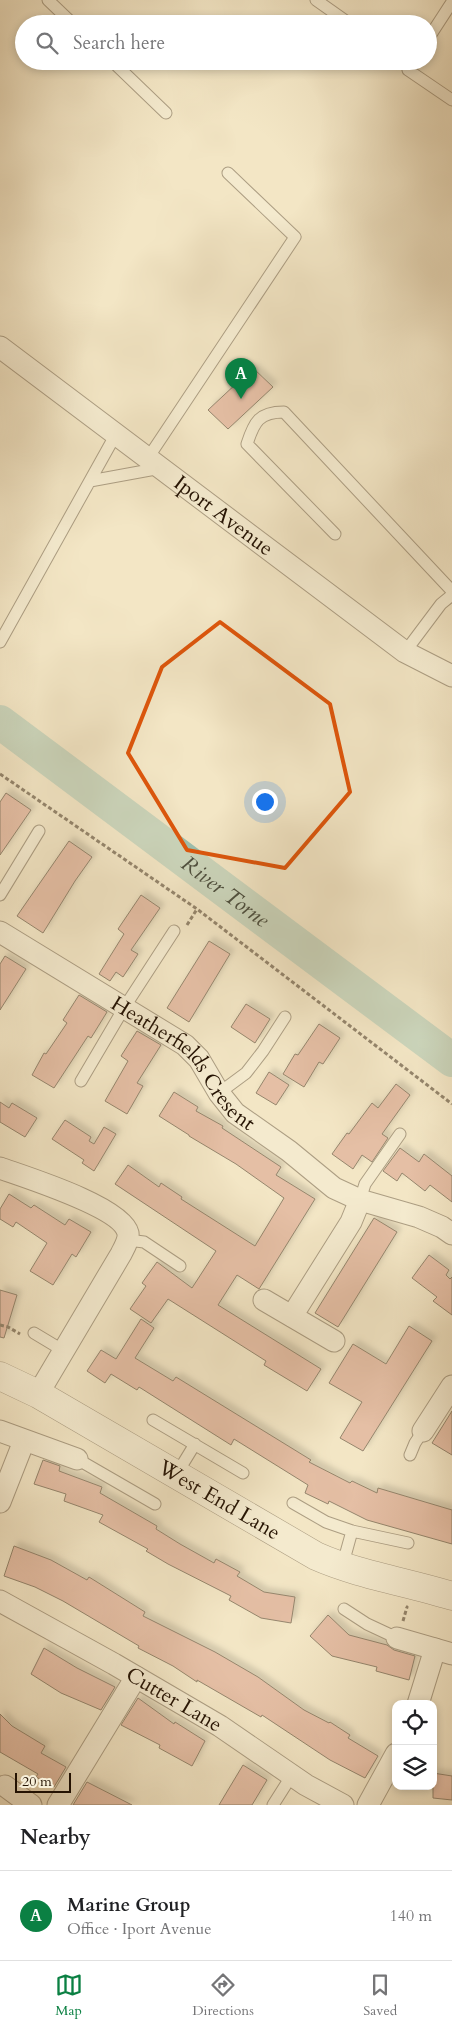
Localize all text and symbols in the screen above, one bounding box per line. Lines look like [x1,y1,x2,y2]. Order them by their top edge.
search box [15,15,437,70]
icon: search [33,29,61,57]
text: Search here [73,30,165,56]
pin: A [225,358,257,399]
street label: Iport Avenue [168,469,279,563]
your location [252,789,278,815]
water label: River Torne [175,849,276,935]
street label: Heatherfields Cresent [105,989,261,1138]
street label: West End Lane [152,1453,286,1547]
street label: Cutter Lane [120,1660,227,1739]
map controls [392,1700,437,1790]
button: locate [392,1700,437,1745]
button: layers [392,1745,437,1790]
scale bar [15,1770,71,1793]
text: 20 m [22,1772,52,1791]
text: Nearby [20,1823,91,1852]
text: Marine Group [67,1892,191,1918]
text: A [30,1905,42,1927]
text: 140 m [390,1905,432,1927]
text: Office · Iport Avenue [67,1918,212,1940]
tab: Map [55,1971,83,2020]
tab: Directions [192,1971,254,2020]
tab: Saved [363,1971,397,2020]

